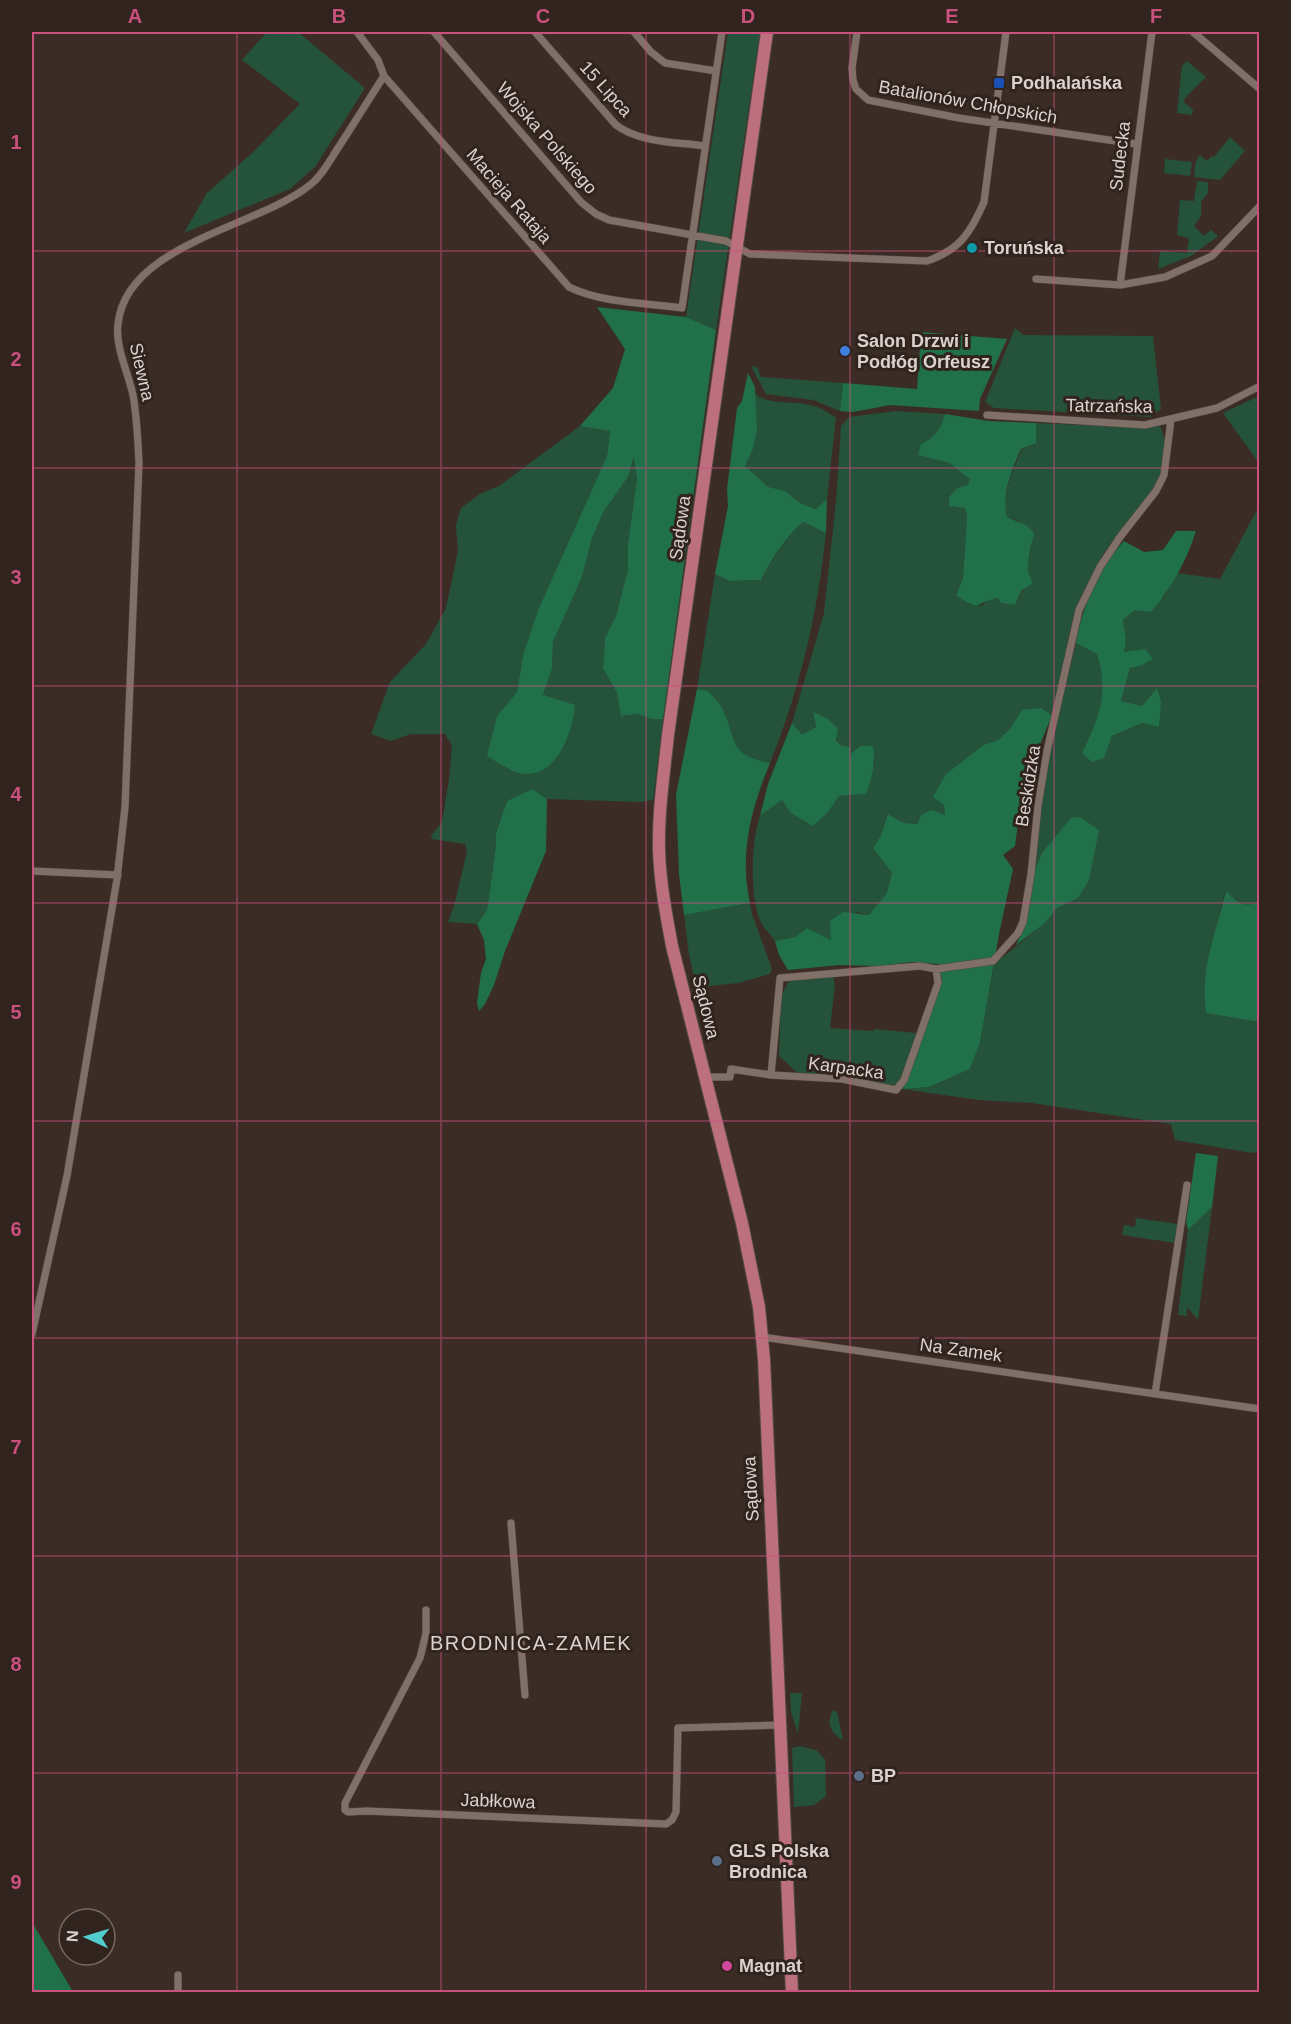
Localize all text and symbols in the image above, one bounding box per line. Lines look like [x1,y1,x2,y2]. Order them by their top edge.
text: A [128,5,142,27]
text: B [332,5,346,27]
text: C [536,5,550,27]
text: D [741,5,755,27]
text: E [945,5,959,27]
text: F [1150,5,1162,27]
street label: 15 Lipca [576,57,637,122]
place label: Podhalańska [1011,73,1123,93]
street label: Batalionów Chłopskich [877,76,1059,128]
marker: Podhalańska [992,76,1006,90]
street label: Wojska Polskiego [493,78,601,198]
street label: Sudecka [1106,119,1134,192]
text: 1 [10,131,22,153]
street label: Macieja Rataja [462,145,556,248]
place label: Toruńska [984,238,1065,258]
marker: Toruńska [965,241,979,255]
place label: Salon Drzwi i Podłóg Orfeusz [857,331,990,372]
street label: Siewna [126,341,159,404]
marker: Salon Drzwi i Podłóg Orfeusz [838,344,852,358]
text: 2 [10,348,22,370]
street label: Tatrzańska [1065,395,1154,417]
street label: Sądowa [666,493,695,562]
text: 3 [10,566,22,588]
street label: Beskidzka [1012,743,1044,828]
text: 4 [10,783,22,805]
street label: Sądowa [688,973,724,1042]
text: 5 [10,1001,22,1023]
street label: Karpacka [807,1053,886,1083]
text: 6 [10,1218,22,1240]
street label: Na Zamek [918,1334,1004,1366]
text: 7 [10,1436,22,1458]
street label: Sądowa [739,1455,763,1522]
district label: BRODNICA-ZAMEK [430,1632,632,1654]
text: 8 [10,1653,22,1675]
place label: BP [871,1766,896,1786]
marker: BP [852,1769,866,1783]
street label: Jabłkowa [460,1790,537,1812]
place label: GLS Polska Brodnica [729,1841,830,1882]
marker: GLS Polska Brodnica [710,1854,724,1868]
text: 9 [10,1871,22,1893]
north arrow [57,1907,117,1967]
text: N [64,1930,81,1942]
place label: Magnat [739,1956,802,1976]
marker: Magnat [720,1959,734,1973]

